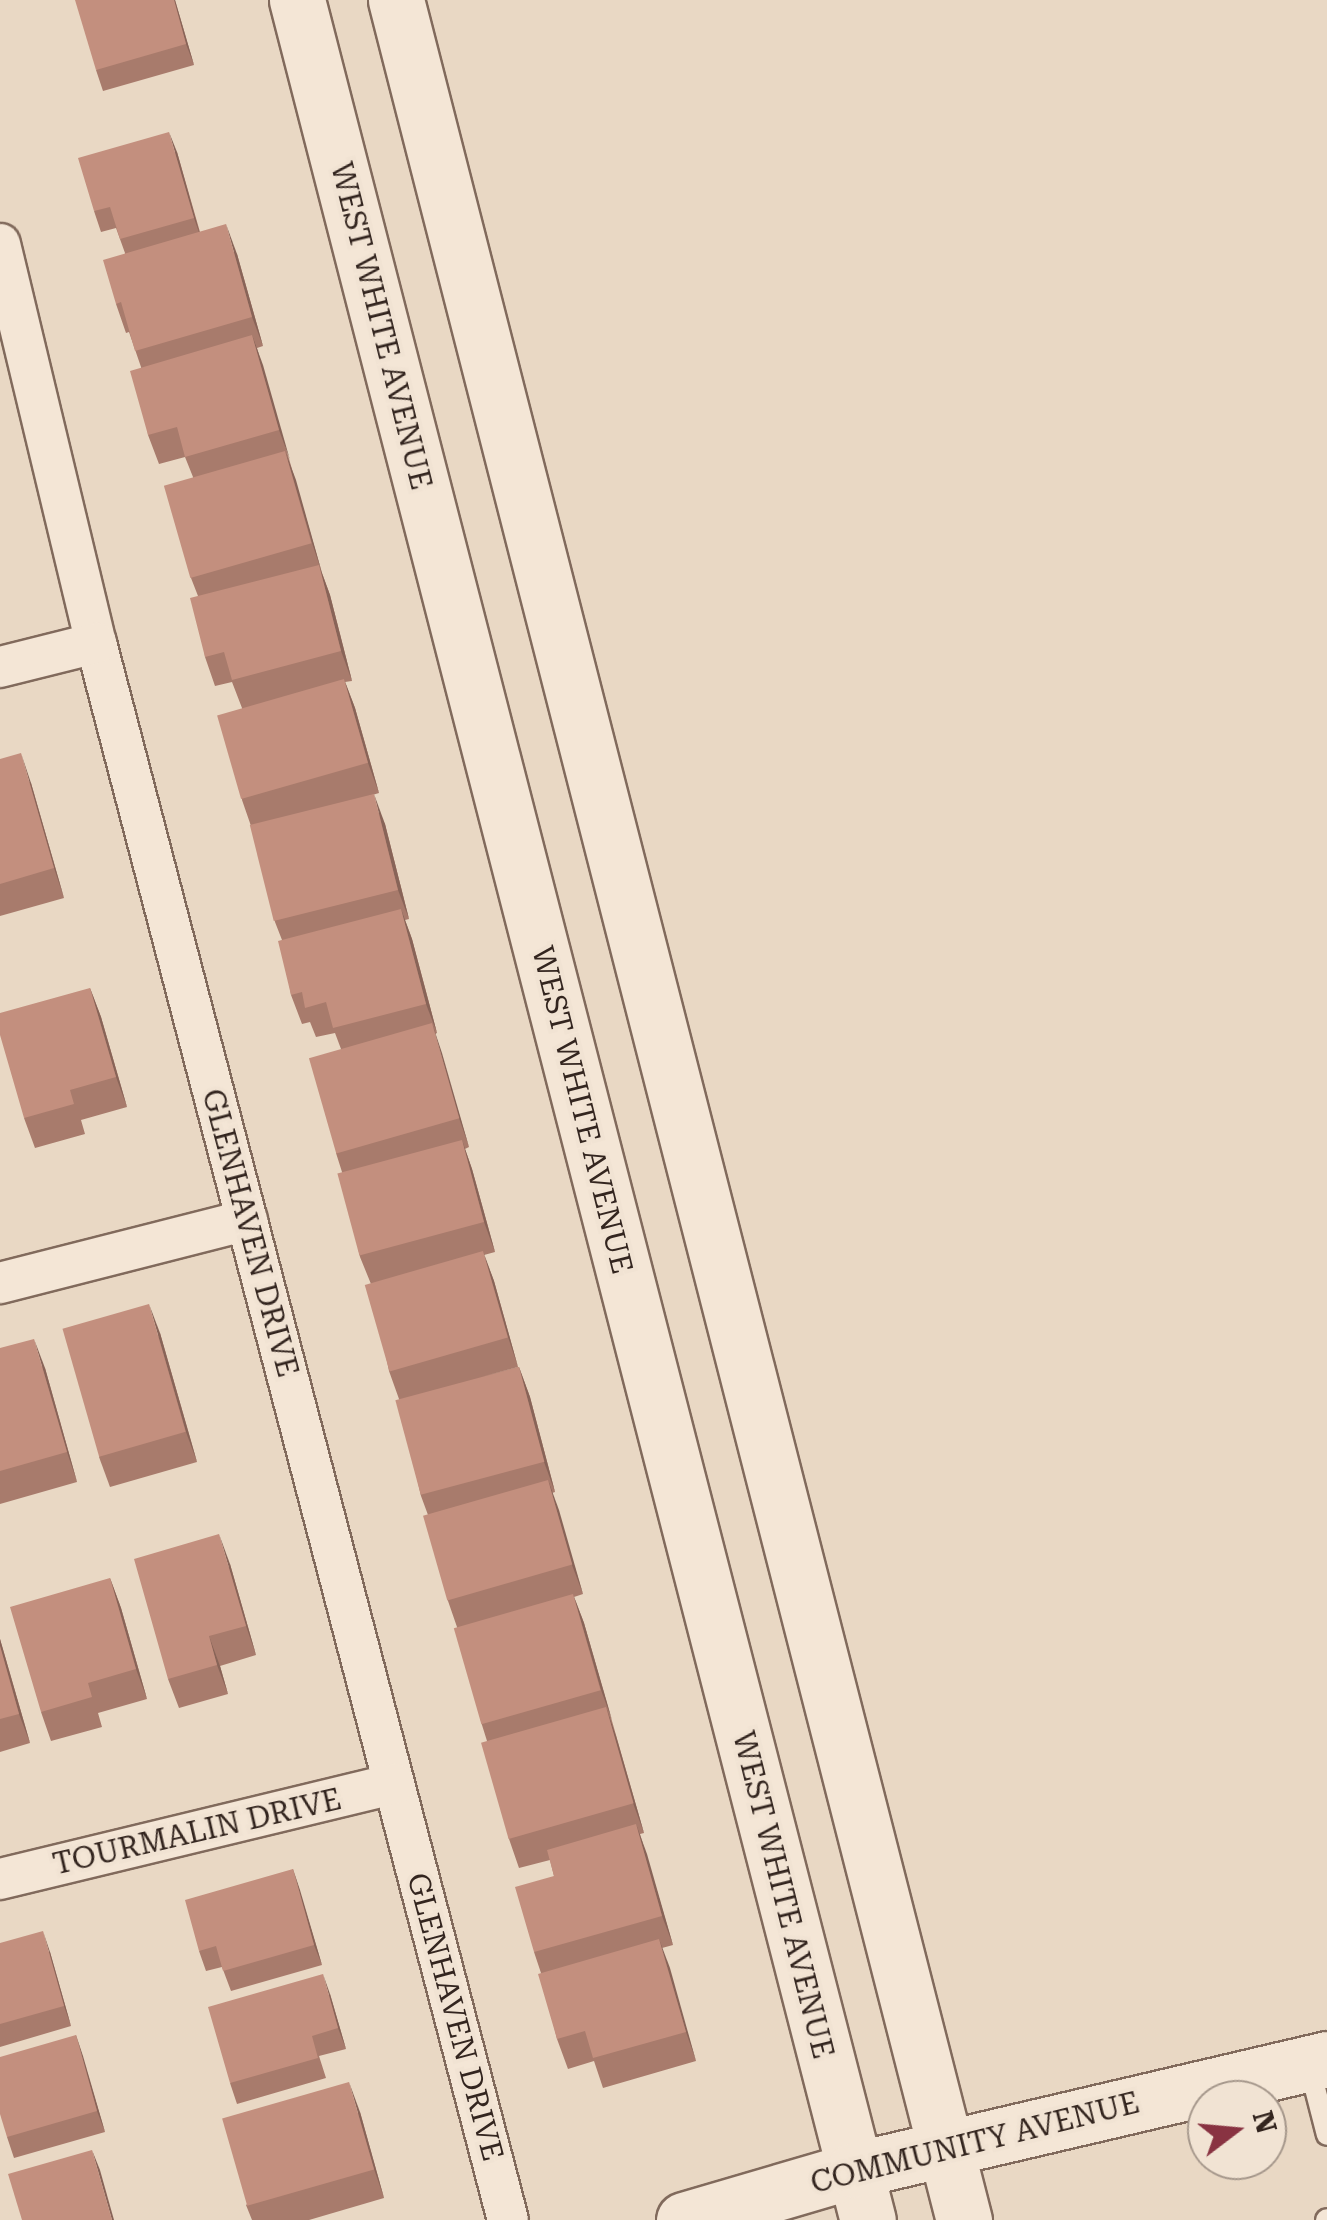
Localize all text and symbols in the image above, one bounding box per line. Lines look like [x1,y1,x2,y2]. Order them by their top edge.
street label: WEST WHITE AVENUE [323,159,439,493]
street label: WEST WHITE AVENUE [524,943,640,1277]
street label: GLENHAVEN DRIVE [194,1085,306,1381]
street label: WEST WHITE AVENUE [725,1728,841,2062]
street label: TOURMALIN DRIVE [49,1781,345,1883]
street label: GLENHAVEN DRIVE [399,1869,511,2165]
north arrow [1187,2080,1287,2180]
street label: COMMUNITY AVENUE [807,2085,1143,2201]
text: N [1246,2107,1283,2137]

